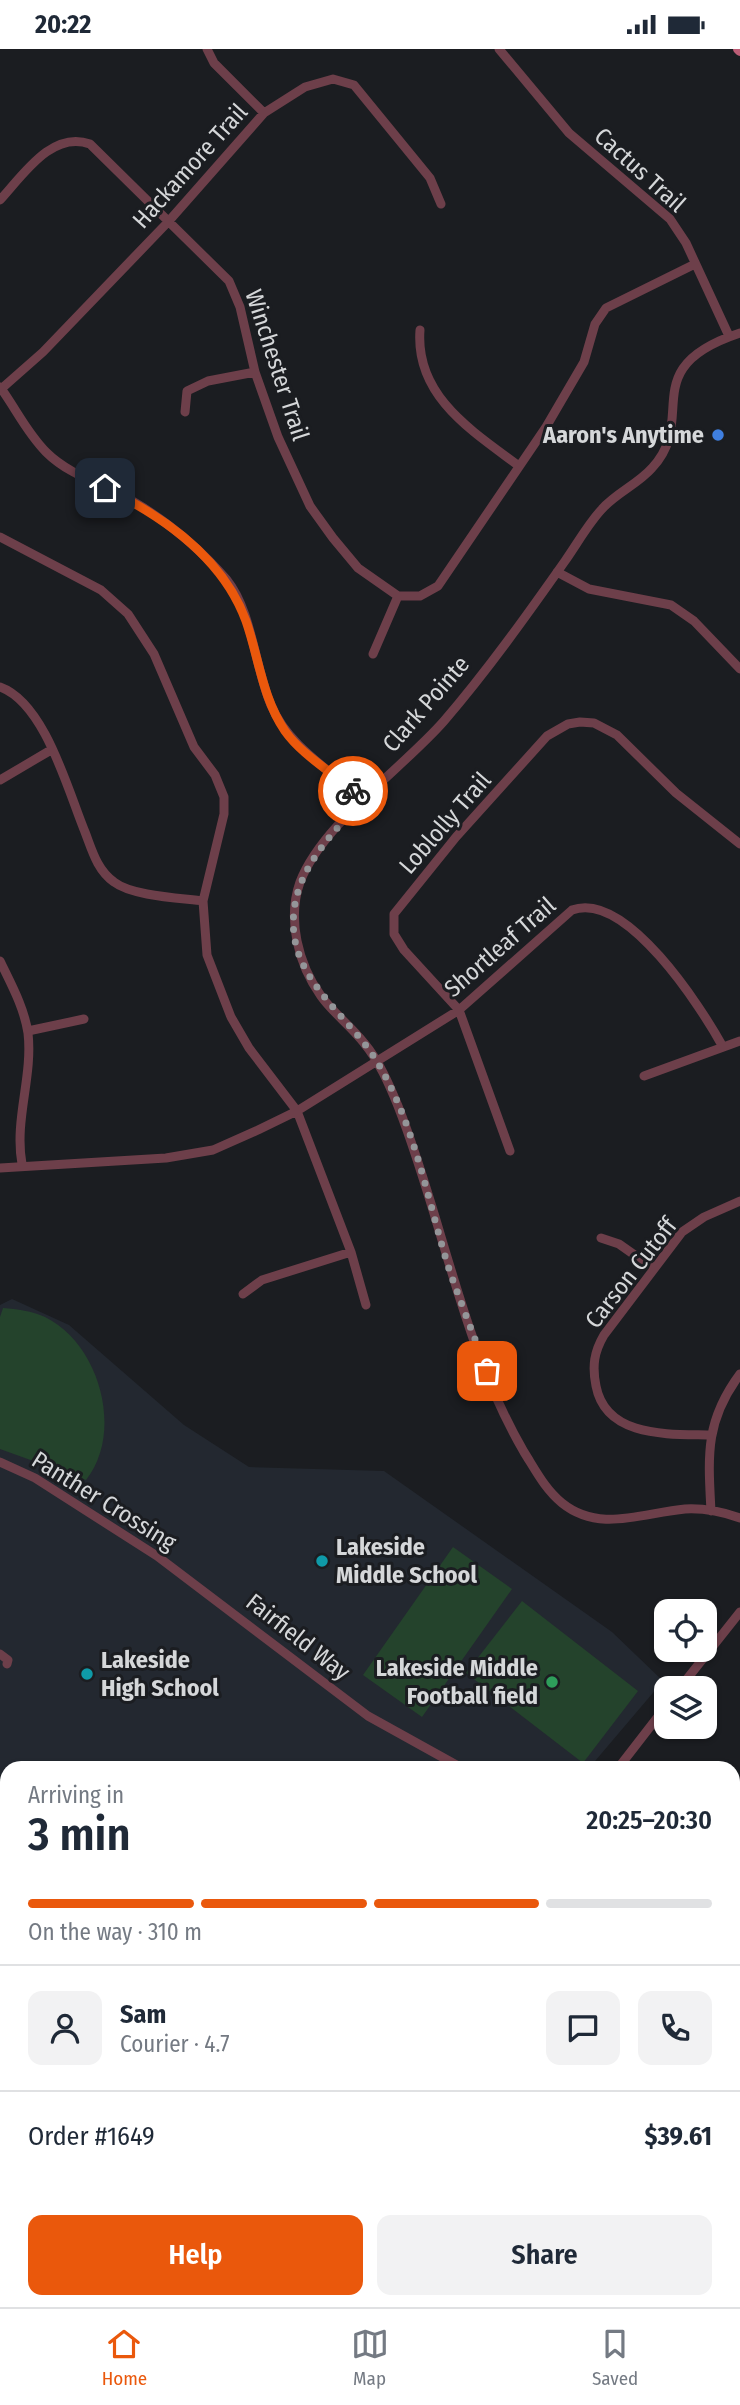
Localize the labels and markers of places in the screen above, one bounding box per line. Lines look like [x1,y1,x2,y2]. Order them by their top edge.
place label: Aaron's Anytime [542,421,704,449]
marker: Aaron's Anytime [710,427,726,443]
pin [75,458,135,518]
pin [457,1341,517,1401]
place label: Lakeside Middle School [336,1533,477,1589]
marker: Lakeside Middle School [314,1553,330,1569]
place label: Lakeside High School [101,1646,219,1702]
place label: Lakeside Middle Football field [376,1654,538,1710]
marker: Lakeside High School [79,1666,95,1682]
marker: Lakeside Middle Football field [544,1674,560,1690]

